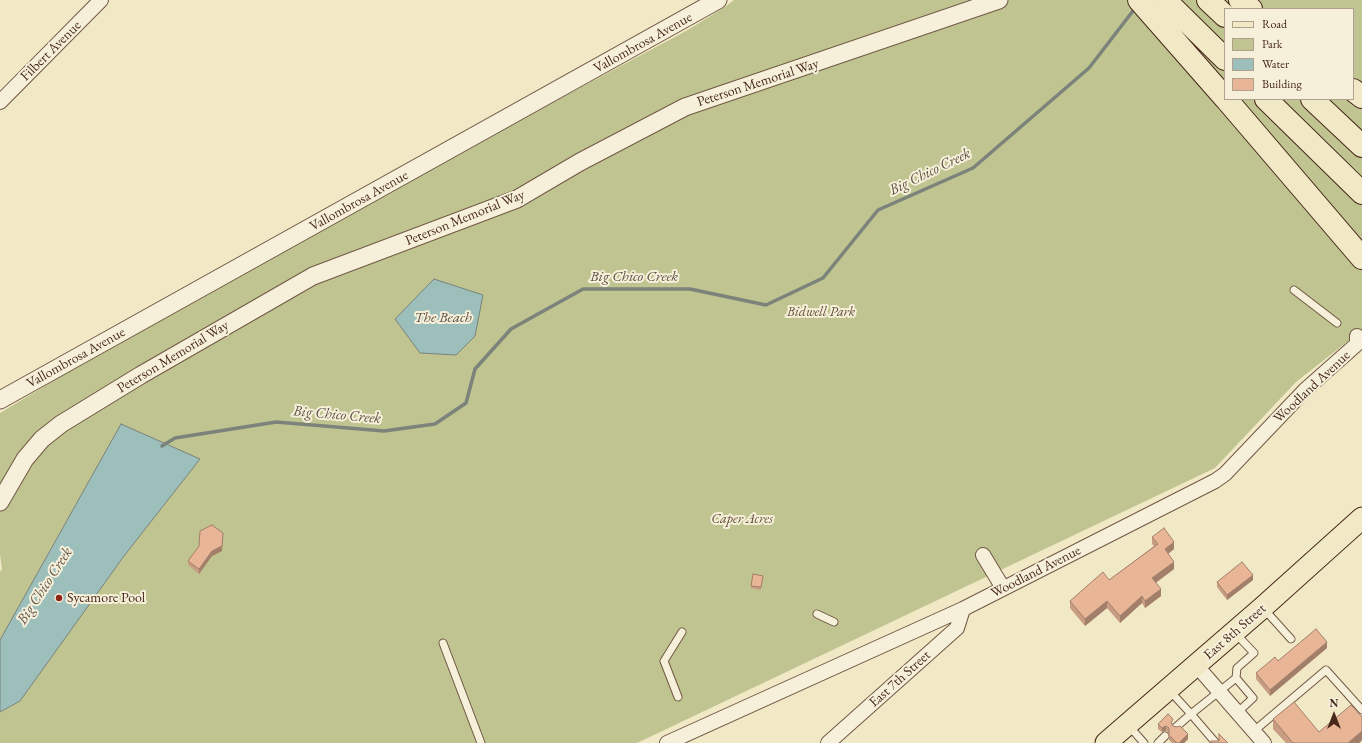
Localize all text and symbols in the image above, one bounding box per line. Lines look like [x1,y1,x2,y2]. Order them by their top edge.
legend [1224,8,1354,100]
street label: Vallombrosa Avenue [591,9,695,77]
text: Road [1262,16,1287,32]
street label: Filbert Avenue [17,17,85,85]
text: Park [1262,36,1282,52]
street label: Peterson Memorial Way [695,55,821,111]
text: Water [1262,56,1289,72]
text: Building [1262,76,1302,92]
water label: Big Chico Creek [886,145,974,199]
street label: Vallombrosa Avenue [307,167,411,235]
street label: Peterson Memorial Way [403,186,527,250]
water label: Big Chico Creek [590,268,678,286]
park label: Bidwell Park [787,304,855,320]
water label: The Beach [414,309,472,327]
street label: Peterson Memorial Way [114,317,232,397]
street label: Vallombrosa Avenue [24,324,128,392]
street label: Woodland Avenue [1270,347,1354,427]
water label: Big Chico Creek [292,402,382,428]
park label: Caper Acres [711,511,773,527]
street label: Woodland Avenue [988,542,1084,602]
water label: Big Chico Creek [13,544,77,628]
place label: Sycamore Pool [67,590,145,606]
marker: Sycamore Pool [54,593,64,603]
street label: East 8th Street [1201,600,1269,664]
street label: East 7th Street [866,647,934,711]
north arrow [1314,695,1354,735]
text: N [1330,696,1338,710]

